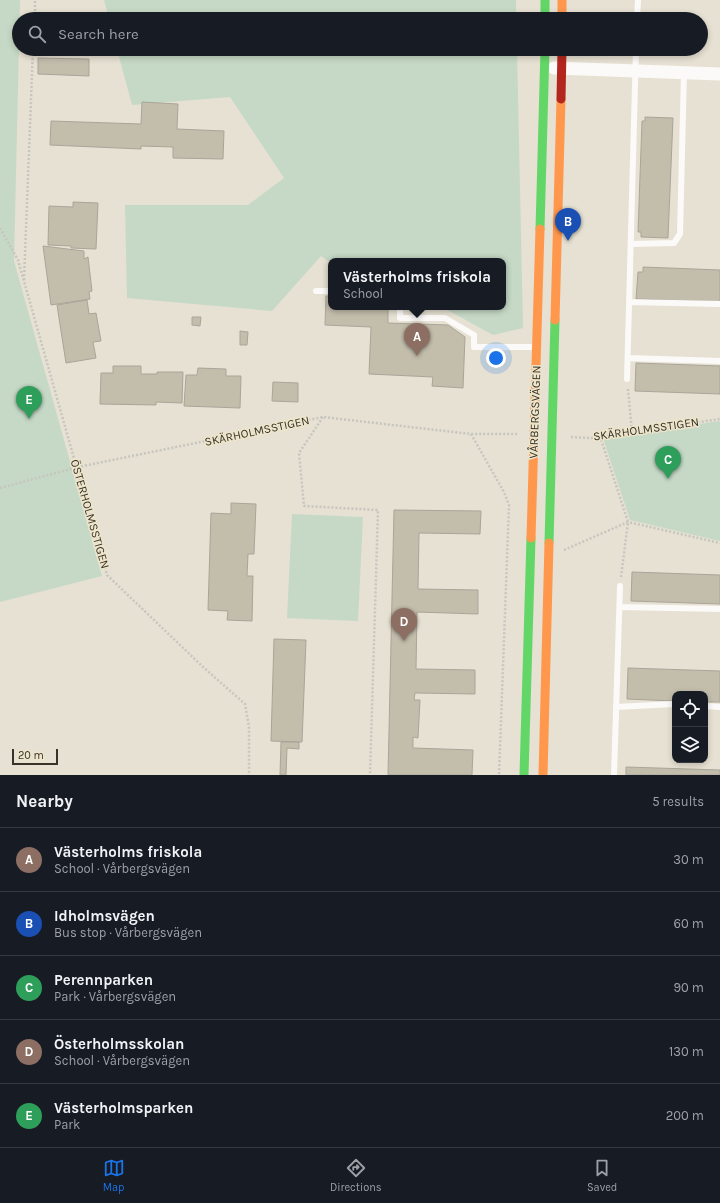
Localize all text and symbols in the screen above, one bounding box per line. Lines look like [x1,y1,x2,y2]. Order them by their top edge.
search box [12,12,708,56]
icon: search [26,23,48,45]
text: Search here [58,25,139,43]
pin: B [555,208,581,241]
popup [328,258,506,310]
text: Västerholms friskola [343,268,491,286]
text: School [343,286,383,301]
pin: A [404,323,430,356]
your location [486,348,506,368]
street label: VÅRBERGSVÄGEN [526,365,544,459]
pin: E [16,386,42,419]
street label: SKÄRHOLMSSTIGEN [203,413,311,449]
street label: SKÄRHOLMSSTIGEN [592,415,700,443]
pin: C [655,446,681,479]
street label: ÖSTERHOLMSSTIGEN [68,458,112,570]
pin: D [391,608,417,641]
map controls [672,691,708,763]
button: locate [672,691,708,727]
button: layers [672,727,708,763]
scale bar [12,747,58,766]
text: 20 m [18,749,44,762]
text: Nearby [16,791,73,811]
text: 5 results [652,794,704,809]
text: Västerholms friskola [54,843,202,861]
text: A [25,852,33,867]
text: 30 m [673,852,704,867]
text: School · Vårbergsvägen [54,861,190,876]
text: Idholmsvägen [54,907,155,925]
text: B [25,916,33,931]
text: 60 m [674,916,704,931]
text: Bus stop · Vårbergsvägen [54,925,202,940]
text: Perennparken [54,971,153,989]
text: C [25,980,33,995]
text: 90 m [673,980,704,995]
text: Park · Vårbergsvägen [54,989,176,1004]
text: Österholmsskolan [54,1035,184,1053]
text: D [25,1044,33,1059]
text: 130 m [669,1044,704,1059]
text: School · Vårbergsvägen [54,1053,190,1068]
text: Västerholmsparken [54,1099,193,1117]
text: E [25,1108,33,1123]
text: 200 m [666,1108,704,1123]
text: Park [54,1117,80,1132]
tab: Map [103,1157,125,1194]
tab: Directions [330,1157,382,1194]
tab: Saved [587,1157,617,1194]

